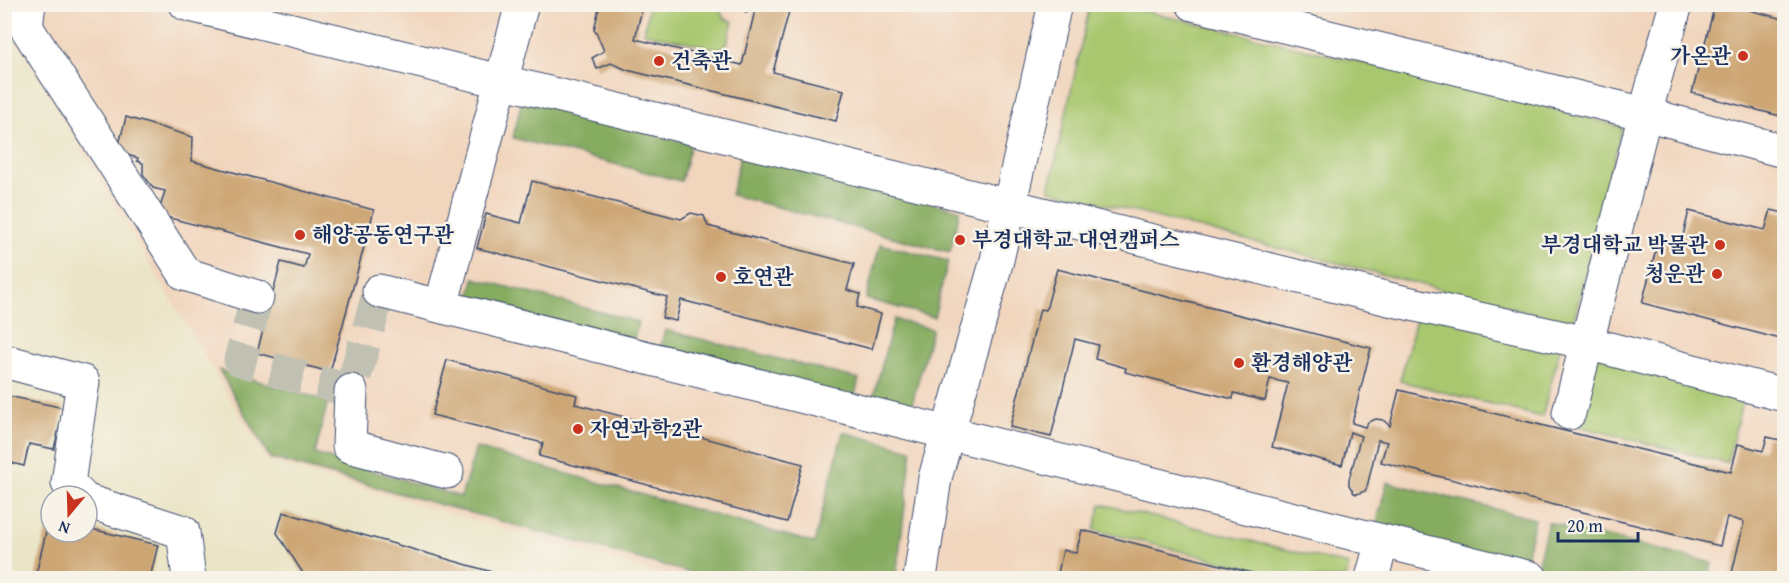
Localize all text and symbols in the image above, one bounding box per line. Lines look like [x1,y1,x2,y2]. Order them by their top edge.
place label: 가온관 [1670,40,1732,71]
place label: 건축관 [671,45,733,76]
marker: 가온관 [1736,49,1750,63]
marker: 건축관 [652,54,666,68]
place label: 해양공동연구관 [312,219,455,250]
place label: 부경대학교 대연캠퍼스 [972,224,1179,255]
marker: 해양공동연구관 [293,228,307,242]
place label: 부경대학교 박물관 [1541,229,1709,260]
marker: 부경대학교 대연캠퍼스 [953,233,967,247]
marker: 부경대학교 박물관 [1713,238,1727,252]
place label: 청운관 [1644,258,1706,289]
place label: 호연관 [733,261,795,292]
marker: 청운관 [1710,267,1724,281]
marker: 호연관 [714,270,728,284]
place label: 환경해양관 [1251,347,1353,378]
marker: 환경해양관 [1232,356,1246,370]
place label: 자연과학2관 [590,413,703,444]
marker: 자연과학2관 [571,422,585,436]
north arrow [39,484,99,544]
scale bar [1558,505,1638,543]
text: 20 m [1567,512,1603,539]
text: N [55,515,73,541]

